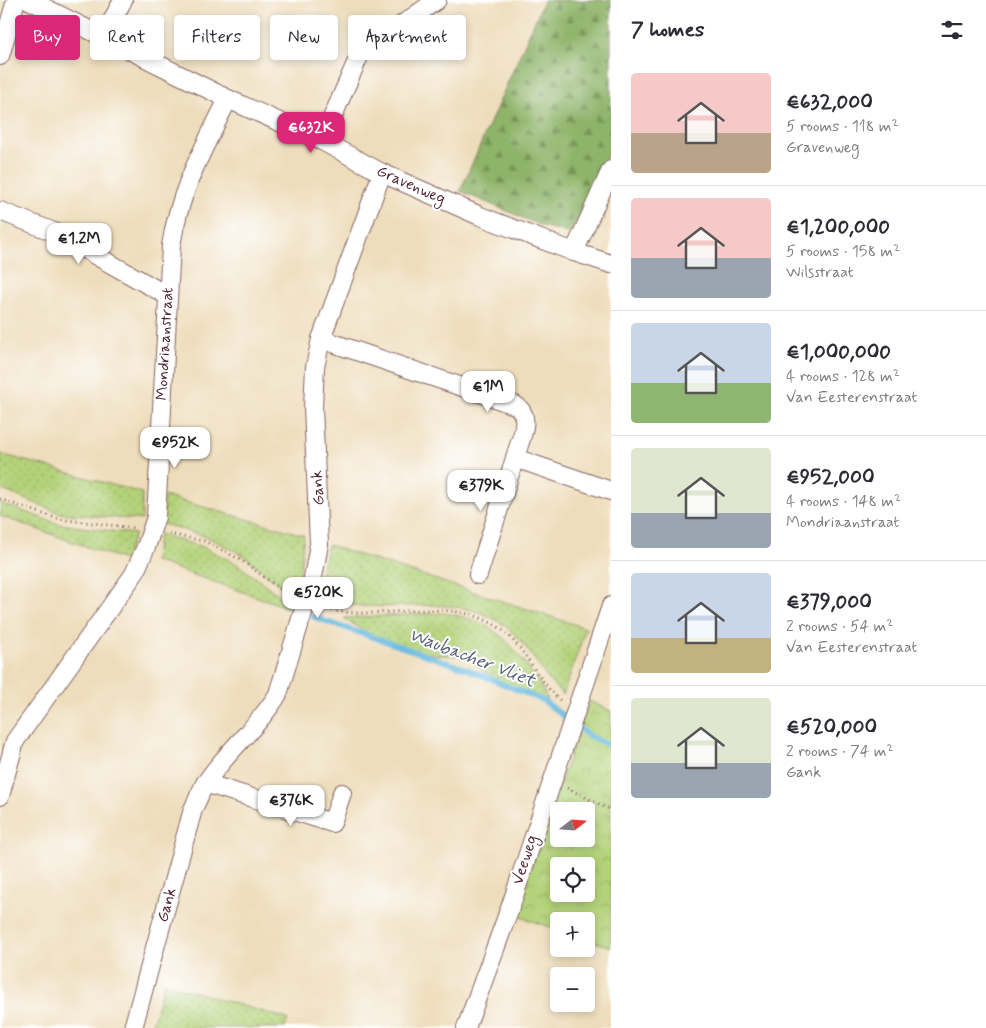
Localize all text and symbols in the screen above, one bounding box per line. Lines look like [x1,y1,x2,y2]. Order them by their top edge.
chip: Buy [15,15,80,60]
chip: Rent [90,15,164,60]
chip: Filters [174,15,260,60]
chip: New [270,15,338,60]
chip: Apartment [348,15,466,60]
text: 7 homes [631,16,704,44]
icon: filters [938,16,966,44]
text: €632,000 [786,88,873,116]
icon: home [671,93,731,153]
pin: €632K [276,112,346,154]
text: 5 rooms · 118 m² [786,116,899,137]
text: €632K [288,117,334,138]
text: Gravenweg [786,137,860,158]
street label: Gravenweg [373,160,449,210]
text: €1,200,000 [786,213,890,241]
icon: home [671,218,731,278]
pin: €1.2M [44,222,114,265]
text: €1.2M [58,228,100,249]
text: 5 rooms · 158 m² [786,241,900,262]
text: Wilsstraat [786,262,854,283]
street label: Mondriaanstraat [152,287,178,401]
text: €1,000,000 [786,338,891,366]
icon: home [671,343,731,403]
text: 4 rooms · 128 m² [786,366,900,387]
pin: €1M [464,370,512,413]
text: €1M [472,376,504,397]
text: Van Eesterenstraat [786,387,917,408]
pin: €952K [140,426,210,469]
text: €952K [151,432,199,453]
text: €952,000 [786,463,875,491]
icon: home [671,468,731,528]
street label: Gank [306,470,330,506]
pin: €379K [446,470,516,512]
text: €379K [458,475,504,496]
text: 4 rooms · 148 m² [786,491,901,512]
text: Mondriaanstraat [786,512,899,533]
pin: €520K [283,576,353,619]
text: €520K [293,582,343,603]
text: €379,000 [786,588,872,616]
icon: home [671,593,731,653]
text: 2 rooms · 54 m² [786,616,893,637]
water label: Waubacher Vliet [405,623,540,694]
text: Van Eesterenstraat [786,637,917,658]
text: €520,000 [786,713,877,741]
icon: home [671,718,731,778]
text: 2 rooms · 74 m² [786,741,894,762]
text: Gank [786,762,821,783]
pin: €376K [256,784,326,827]
text: €376K [269,790,313,811]
north arrow [550,802,595,848]
map controls [550,802,595,1012]
street label: Veeweg [507,833,544,888]
button: locate [550,857,595,902]
street label: Gank [152,885,182,925]
button: + [550,912,595,957]
button: − [550,967,595,1012]

